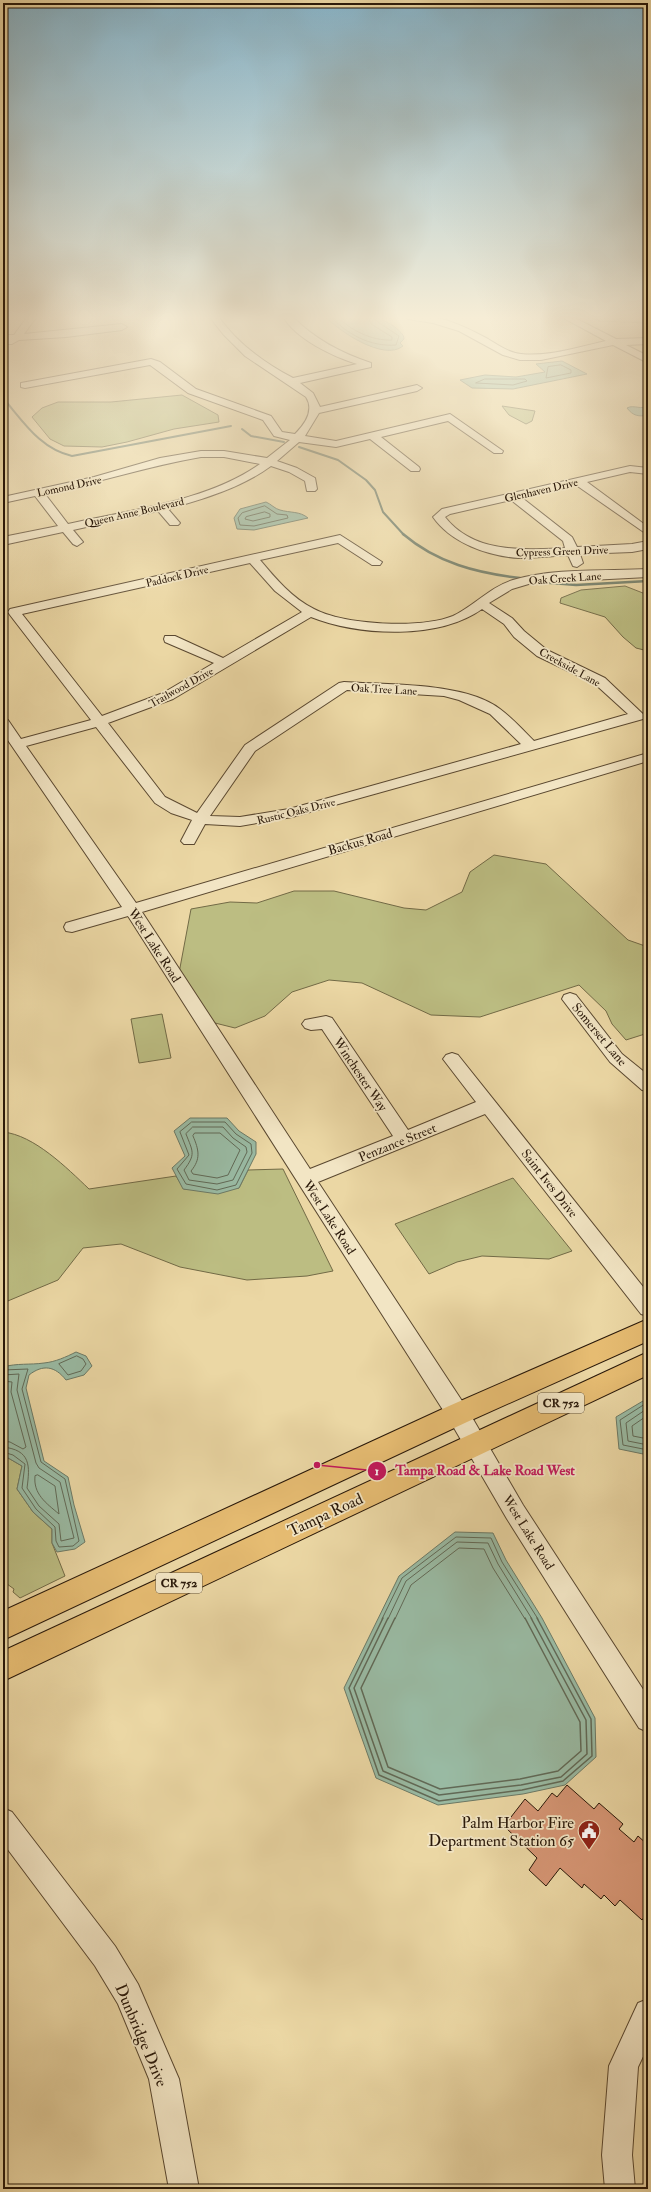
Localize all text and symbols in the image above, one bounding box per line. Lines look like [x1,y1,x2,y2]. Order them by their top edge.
street label: Lomond Drive [36,473,103,500]
street label: Glenhaven Drive [503,476,579,505]
street label: Queen Anne Boulevard [83,495,186,530]
street label: Cypress Green Drive [516,543,609,561]
street label: Paddock Drive [144,563,210,590]
street label: Oak Creek Lane [528,569,602,588]
street label: Creekside Lane [537,645,603,690]
street label: Trailwood Drive [147,664,216,710]
street label: Oak Tree Lane [350,681,418,698]
street label: Rustic Oaks Drive [256,795,337,828]
street label: Backus Road [326,825,395,859]
street label: West Lake Road [124,905,184,986]
street label: Somerset Lane [568,1000,631,1070]
street label: Winchester Way [328,1034,391,1115]
street label: Penzance Street [356,1120,439,1166]
street label: Saint Ives Drive [517,1146,581,1222]
street label: West Lake Road [299,1177,359,1258]
road number: CR 752 [538,1393,584,1413]
callout: Tampa Road & Lake Road West [367,1458,583,1484]
text: Tampa Road & Lake Road West [394,1462,575,1480]
text: 1 [375,1464,379,1479]
street label: Tampa Road [285,1489,367,1542]
street label: West Lake Road [498,1491,558,1573]
road number: CR 752 [156,1573,202,1593]
place label: Palm Harbor Fire Department Station 65 [428,1813,574,1852]
public building icon: Palm Harbor Fire Department Station 65 [576,1818,602,1851]
street label: Dunbridge Drive [110,1981,172,2090]

